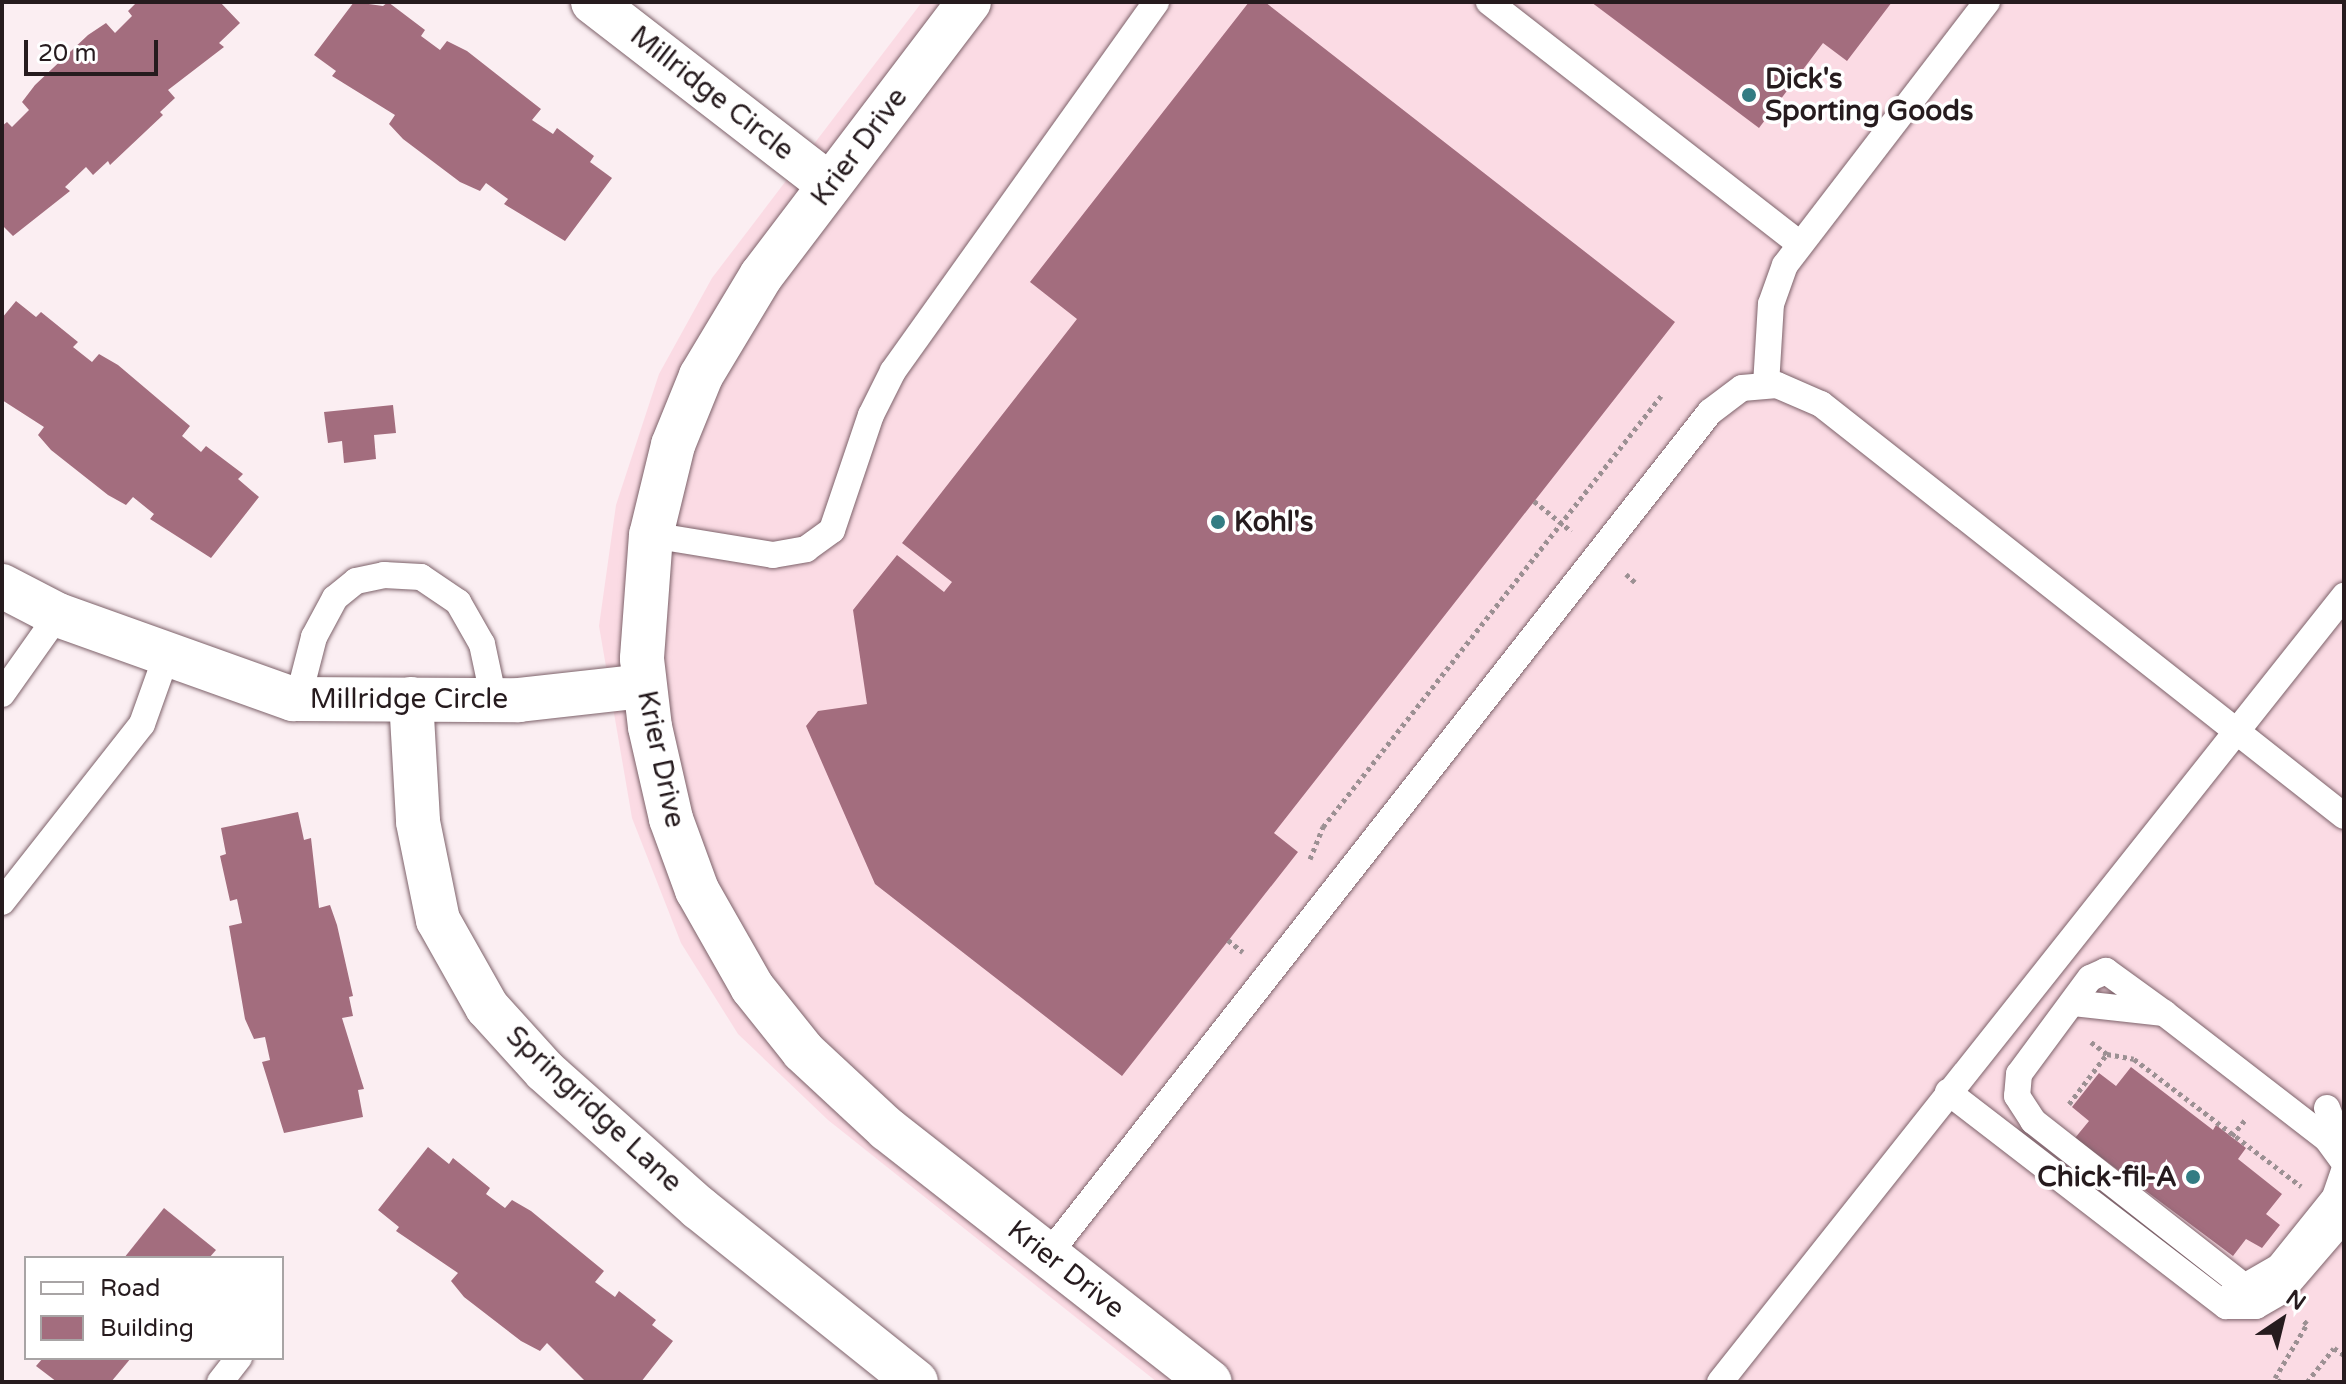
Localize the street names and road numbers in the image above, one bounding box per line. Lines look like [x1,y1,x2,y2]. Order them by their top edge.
street label: Millridge Circle [624,19,800,167]
street label: Krier Drive [804,81,914,213]
street label: Millridge Circle [310,682,508,716]
street label: Krier Drive [630,687,692,831]
street label: Springridge Lane [499,1019,689,1199]
street label: Krier Drive [1001,1213,1131,1325]

